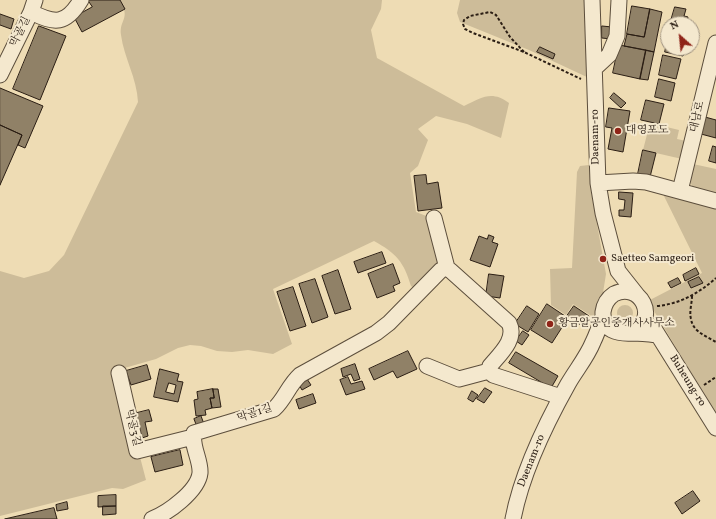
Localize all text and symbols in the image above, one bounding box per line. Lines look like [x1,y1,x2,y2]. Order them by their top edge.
street label: 막골길 [8,15,34,49]
north arrow [660,16,700,56]
text: N [668,17,682,34]
street label: 대남로 [688,100,708,134]
street label: Daenam-ro [589,109,603,165]
place label: 대영포도 [626,124,669,138]
marker: 대영포도 [613,126,623,136]
place label: Saetteo Samgeori [611,252,694,266]
marker: Saetteo Samgeori [598,254,608,264]
place label: 황금알공인중개사사무소 [558,317,675,331]
marker: 황금알공인중개사사무소 [545,319,555,329]
street label: Buheung-ro [666,353,708,409]
street label: 막골1길 [236,402,274,426]
street label: 막골3길 [121,408,143,448]
street label: Daenam-ro [515,433,549,489]

